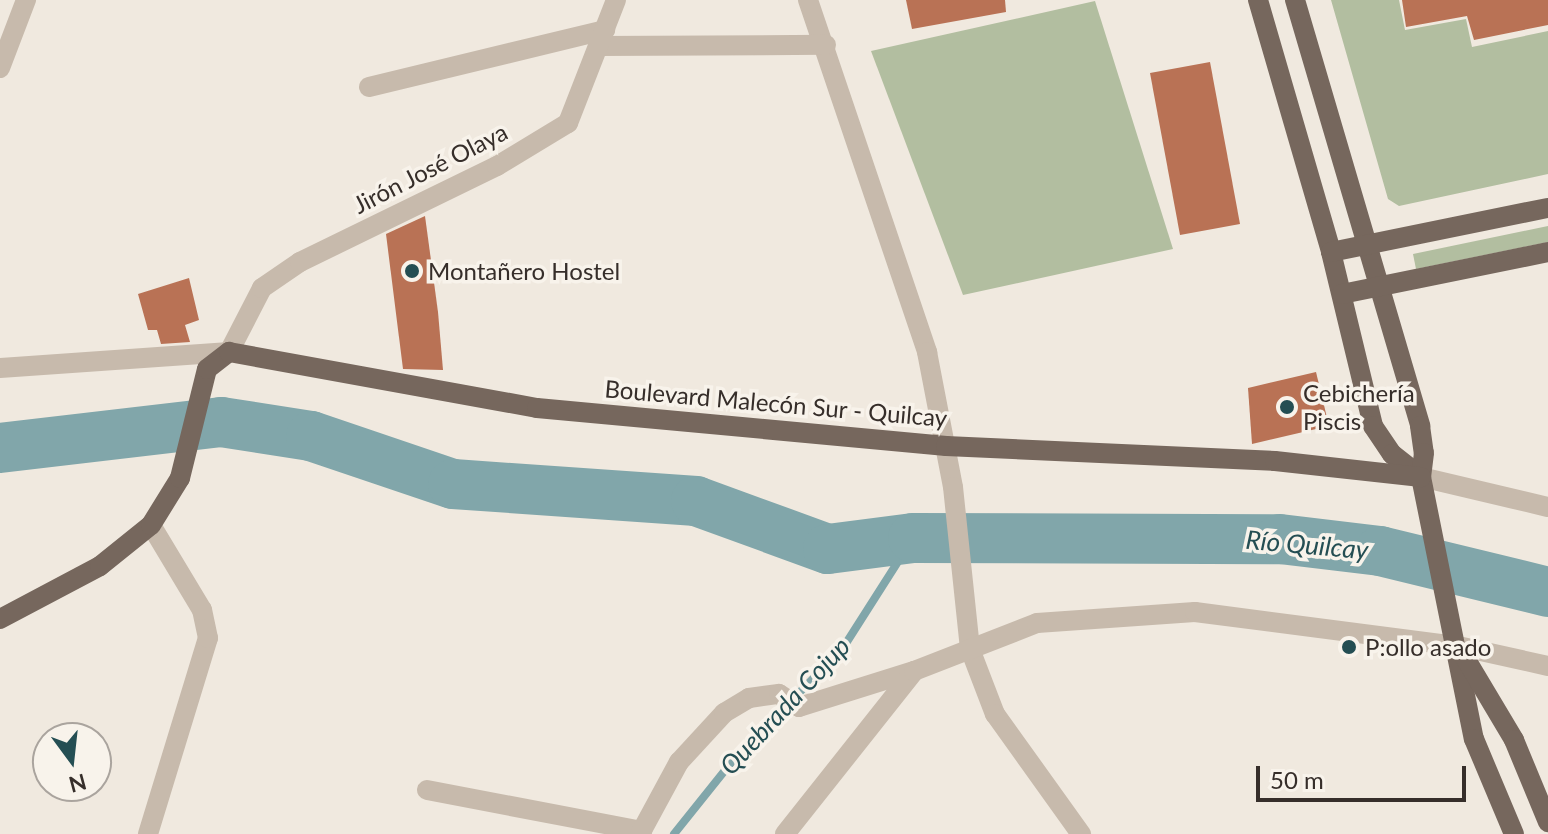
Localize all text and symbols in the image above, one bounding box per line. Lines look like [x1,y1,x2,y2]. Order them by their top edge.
street label: Jirón José Olaya [348,117,512,219]
place label: Montañero Hostel [428,257,620,285]
marker: Montañero Hostel [403,262,421,280]
street label: Boulevard Malecón Sur - Quilcay [603,374,949,432]
place label: Cebichería Piscis [1303,379,1415,435]
marker: Cebichería Piscis [1278,398,1296,416]
water label: Río Quilcay [1244,524,1370,566]
water label: Quebrada Cojup [713,631,857,781]
place label: P:ollo asado [1365,633,1491,661]
marker: P:ollo asado [1340,638,1358,656]
north arrow [32,722,112,802]
scale bar [1260,750,1470,800]
text: 50 m [1270,765,1324,794]
text: N [66,768,90,799]

